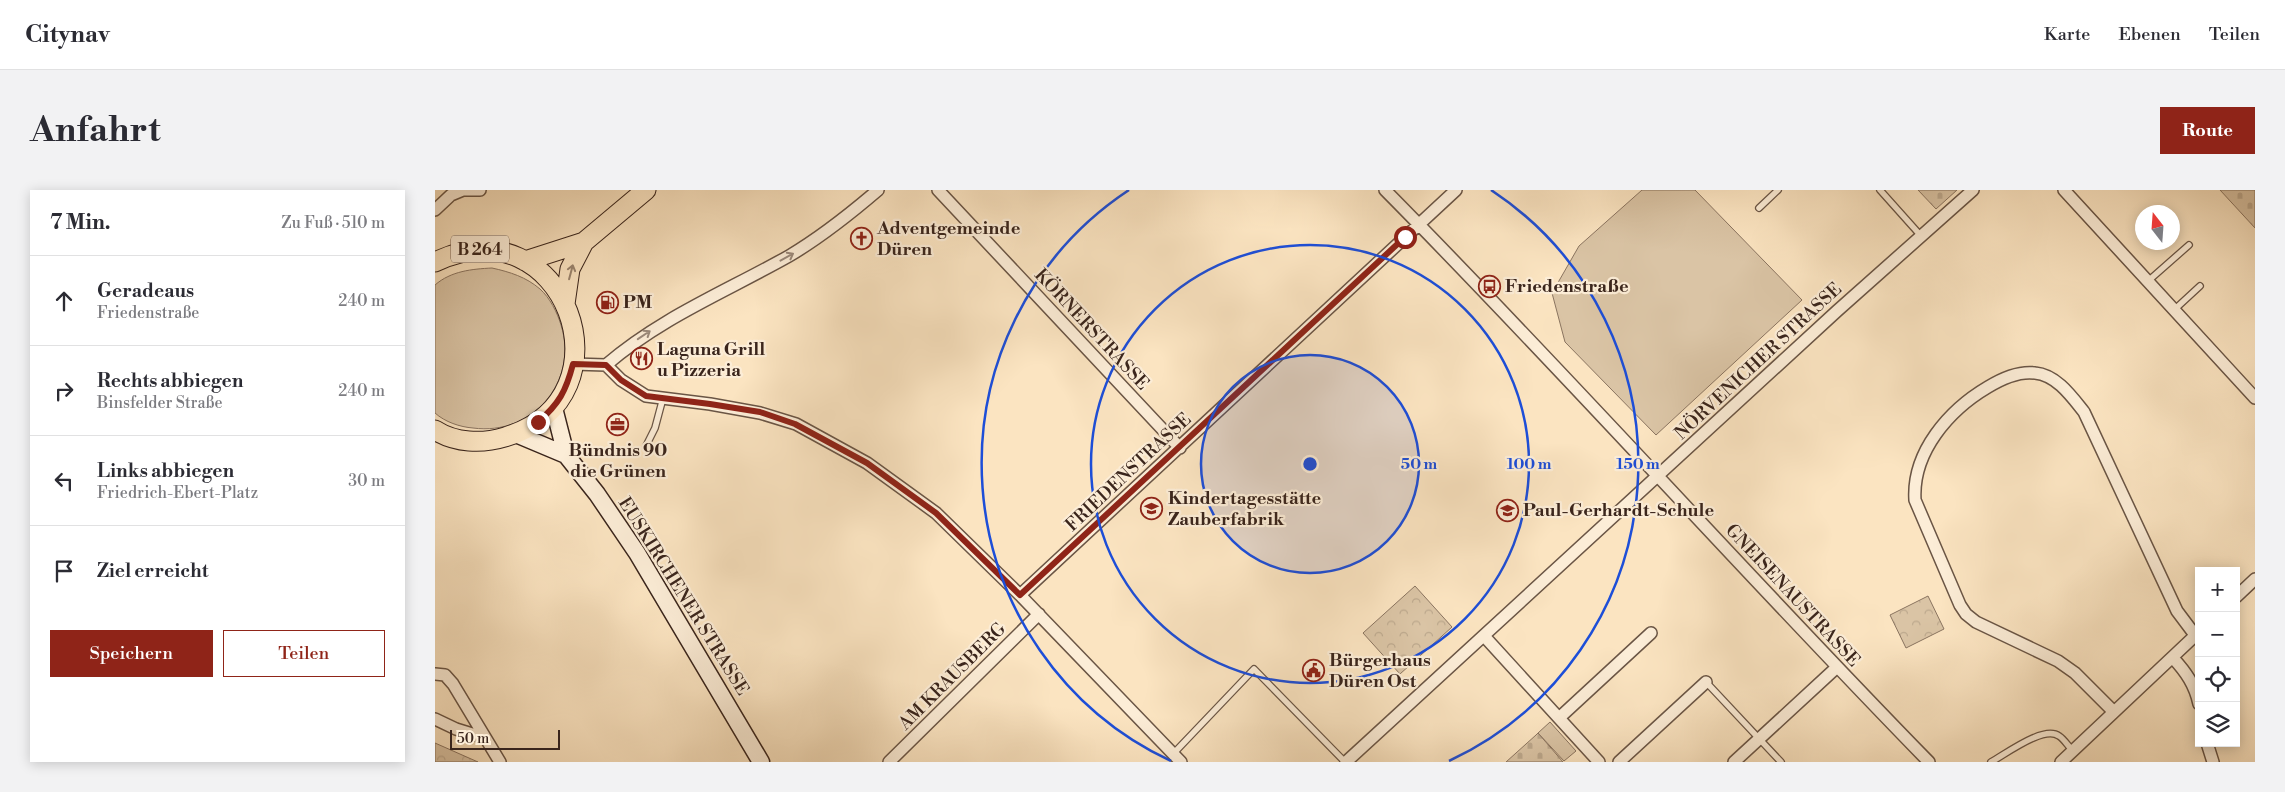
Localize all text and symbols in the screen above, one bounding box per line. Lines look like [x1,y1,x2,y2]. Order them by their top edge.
text: Citynav [25,20,110,50]
text: Karte [2044,23,2090,46]
text: Ebenen [2118,23,2181,46]
text: Teilen [2209,23,2260,46]
button: Route [2160,107,2255,154]
text: Anfahrt [30,109,161,152]
north arrow [2135,205,2180,250]
text: 7 Min. [50,210,111,236]
text: Zu Fuß · 510 m [281,213,385,233]
place label: Adventgemeinde Düren [876,217,1021,261]
church icon: Adventgemeinde Düren [849,226,873,250]
route start [1394,226,1417,249]
road number: B 264 [451,236,509,262]
one-way arrow [779,251,793,261]
one-way arrow [567,264,576,280]
street label: KÖRNERSTRASSE [1029,264,1154,395]
bus stop icon: Friedenstraße [1477,274,1501,298]
place label: Friedenstraße [1505,275,1629,298]
street label: NÖRVENICHER STRASSE [1670,278,1847,445]
text: Geradeaus [97,279,194,303]
icon: ahead [50,287,78,315]
fuel station icon: PM [595,290,619,314]
text: 240 m [338,291,385,311]
place label: PM [623,291,653,314]
text: Friedenstraße [97,303,199,323]
one-way arrow [637,330,651,340]
place label: Laguna Grill u Pizzeria [657,338,765,382]
restaurant icon: Laguna Grill u Pizzeria [629,347,653,371]
text: Rechts abbiegen [97,369,243,393]
icon: right [50,377,78,405]
text: 240 m [338,381,385,401]
text: Binsfelder Straße [97,393,223,413]
street label: FRIEDENSTRASSE [1061,408,1196,537]
route end [527,411,550,434]
office icon: Bündnis 90 die Grünen [606,413,630,437]
place label: Bündnis 90 die Grünen [569,439,667,483]
centre of rings [1301,455,1319,473]
text: 50 m [1401,455,1437,474]
text: 100 m [1507,455,1552,474]
text: 150 m [1616,455,1660,474]
text: Links abbiegen [97,459,234,483]
icon: left [50,467,78,495]
text: 30 m [348,471,385,491]
text: Friedrich-Ebert-Platz [97,483,258,503]
place label: Kindertagesstätte Zauberfabrik [1168,487,1321,531]
street label: EUSKIRCHENER STRASSE [613,493,754,700]
school or university icon: Kindertagesstätte Zauberfabrik [1140,496,1164,520]
school or university icon: Paul-Gerhardt-Schule [1495,498,1519,522]
place label: Paul-Gerhardt-Schule [1523,499,1714,522]
street label: GNEISENAUSTRASSE [1720,519,1865,672]
icon: arrive [50,557,78,585]
text: Ziel erreicht [97,559,208,583]
map controls [2195,567,2240,747]
button: + [2195,567,2240,612]
button: − [2195,612,2240,657]
street label: AM KRAUSBERG [893,617,1011,736]
button: Speichern [50,630,213,677]
button: Teilen [223,630,385,677]
place label: Bürgerhaus Düren Ost [1329,649,1431,693]
button: locate [2195,657,2240,702]
public building icon: Bürgerhaus Düren Ost [1301,658,1325,682]
button: layers [2195,702,2240,747]
scale bar [450,727,560,750]
text: 50 m [457,730,489,748]

